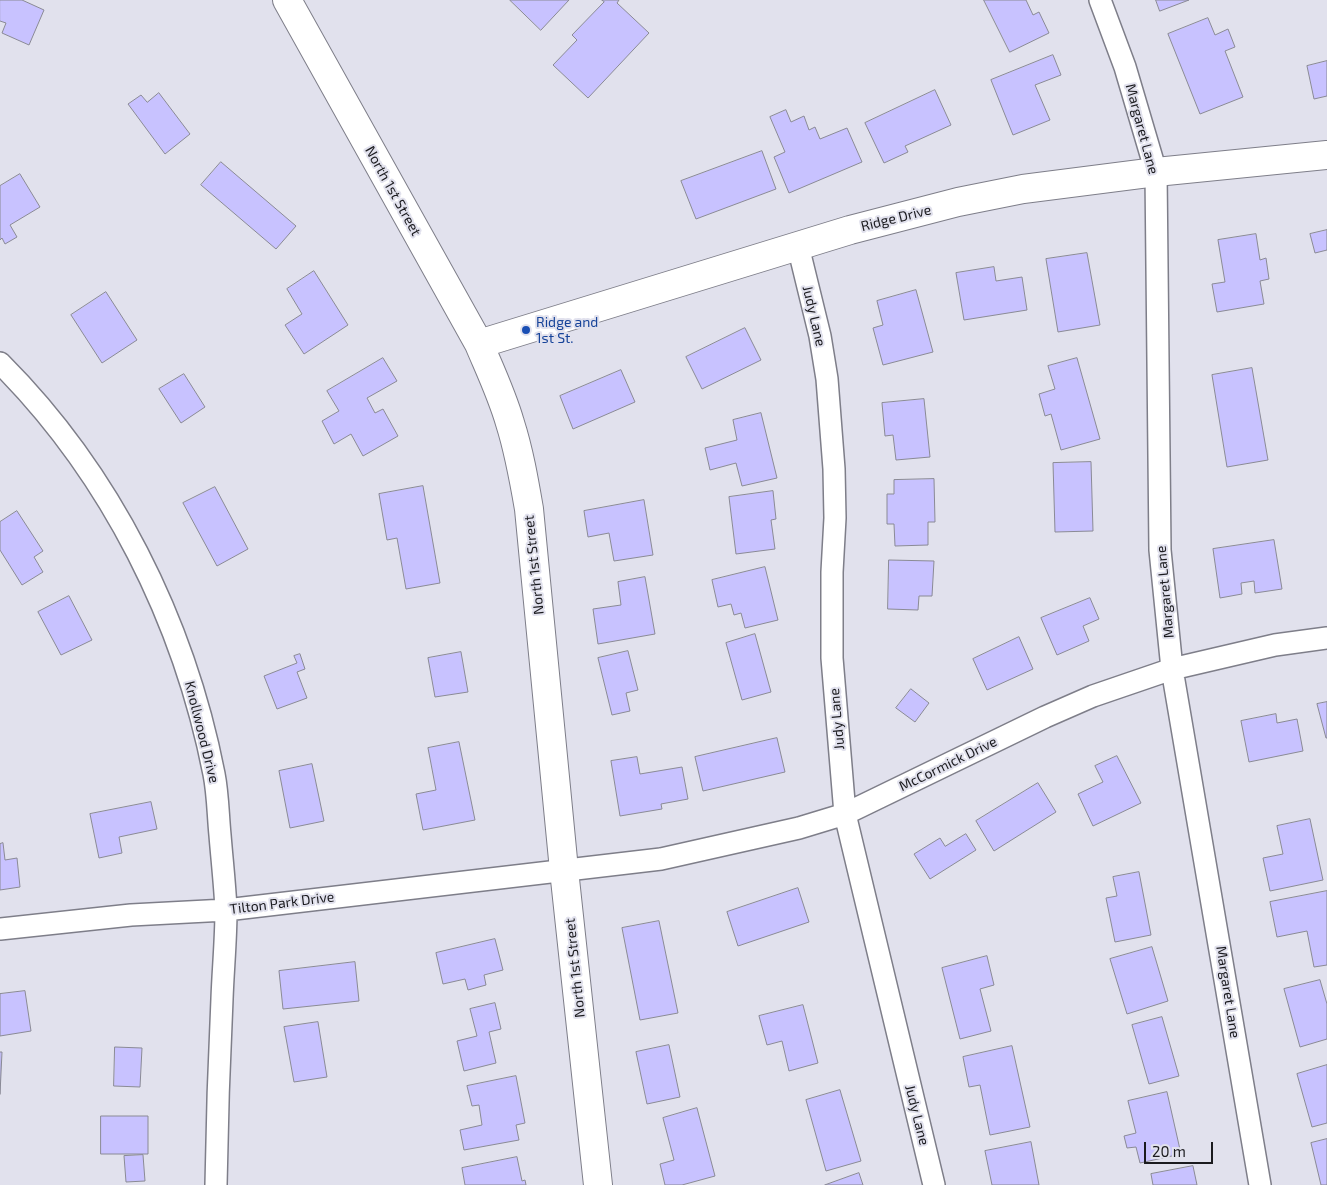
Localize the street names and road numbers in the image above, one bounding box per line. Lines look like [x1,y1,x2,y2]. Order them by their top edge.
street label: Margaret Lane [1122,82,1162,176]
street label: North 1st Street [361,143,425,239]
street label: Ridge Drive [859,201,933,235]
street label: Judy Lane [799,284,829,348]
street label: North 1st Street [520,514,548,616]
street label: Margaret Lane [1153,545,1177,639]
street label: Knollwood Drive [181,679,223,785]
street label: Judy Lane [826,687,848,751]
street label: McCormick Drive [896,733,1000,795]
street label: Tilton Park Drive [229,888,335,918]
street label: North 1st Street [561,917,589,1019]
street label: Margaret Lane [1212,945,1244,1039]
street label: Judy Lane [901,1083,933,1147]

